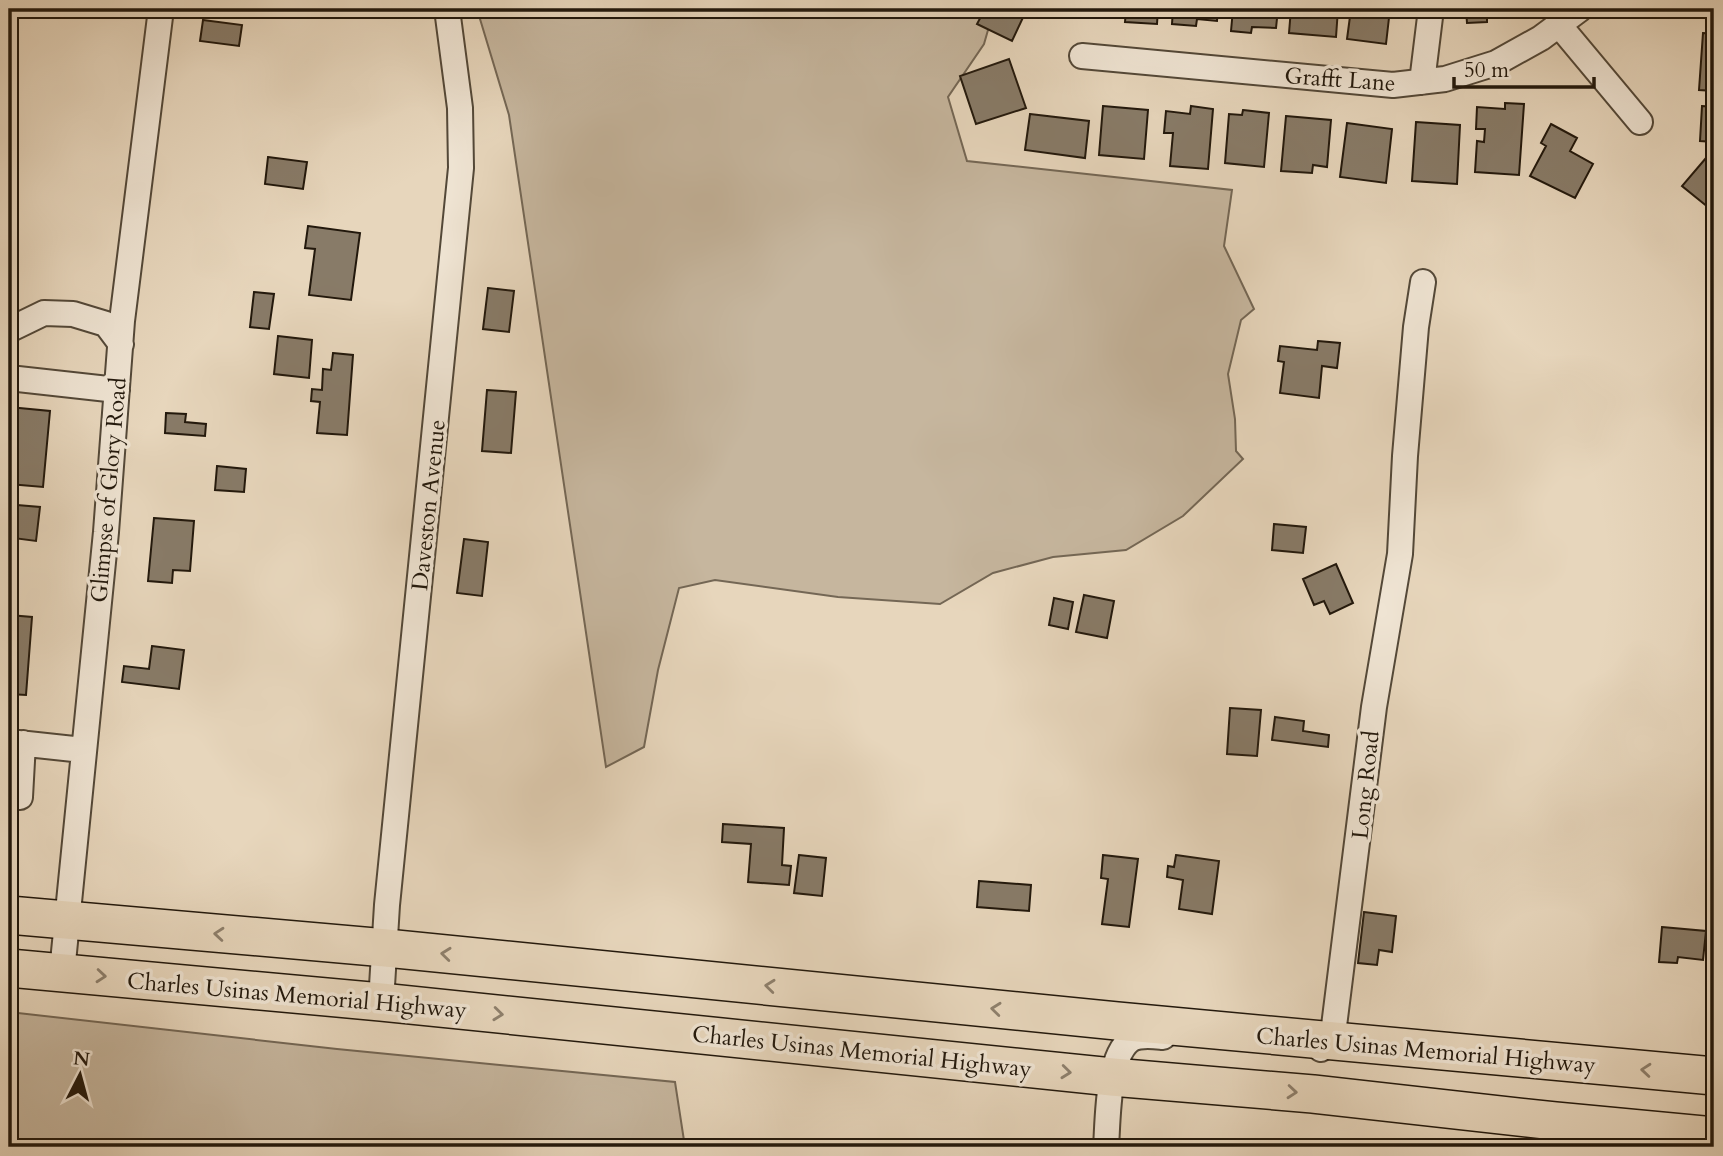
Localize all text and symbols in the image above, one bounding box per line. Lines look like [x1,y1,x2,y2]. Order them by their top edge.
scale bar [1454,46,1594,90]
text: 50 m [1464,56,1509,85]
street label: Grafft Lane [1283,60,1396,99]
street label: Glimpse of Glory Road [83,375,134,604]
street label: Daveston Avenue [404,418,453,592]
street label: Long Road [1344,728,1387,841]
one-way arrow [213,927,224,942]
one-way arrow [440,947,451,962]
street label: Charles Usinas Memorial Highway [126,965,468,1026]
one-way arrow [96,968,107,983]
one-way arrow [764,979,775,994]
one-way arrow [990,1002,1001,1017]
one-way arrow [493,1006,504,1021]
street label: Charles Usinas Memorial Highway [691,1018,1033,1085]
street label: Charles Usinas Memorial Highway [1255,1020,1597,1081]
north arrow [46,1040,116,1110]
text: N [72,1045,92,1073]
one-way arrow [1640,1063,1651,1078]
one-way arrow [1060,1065,1072,1080]
one-way arrow [1287,1084,1298,1099]

